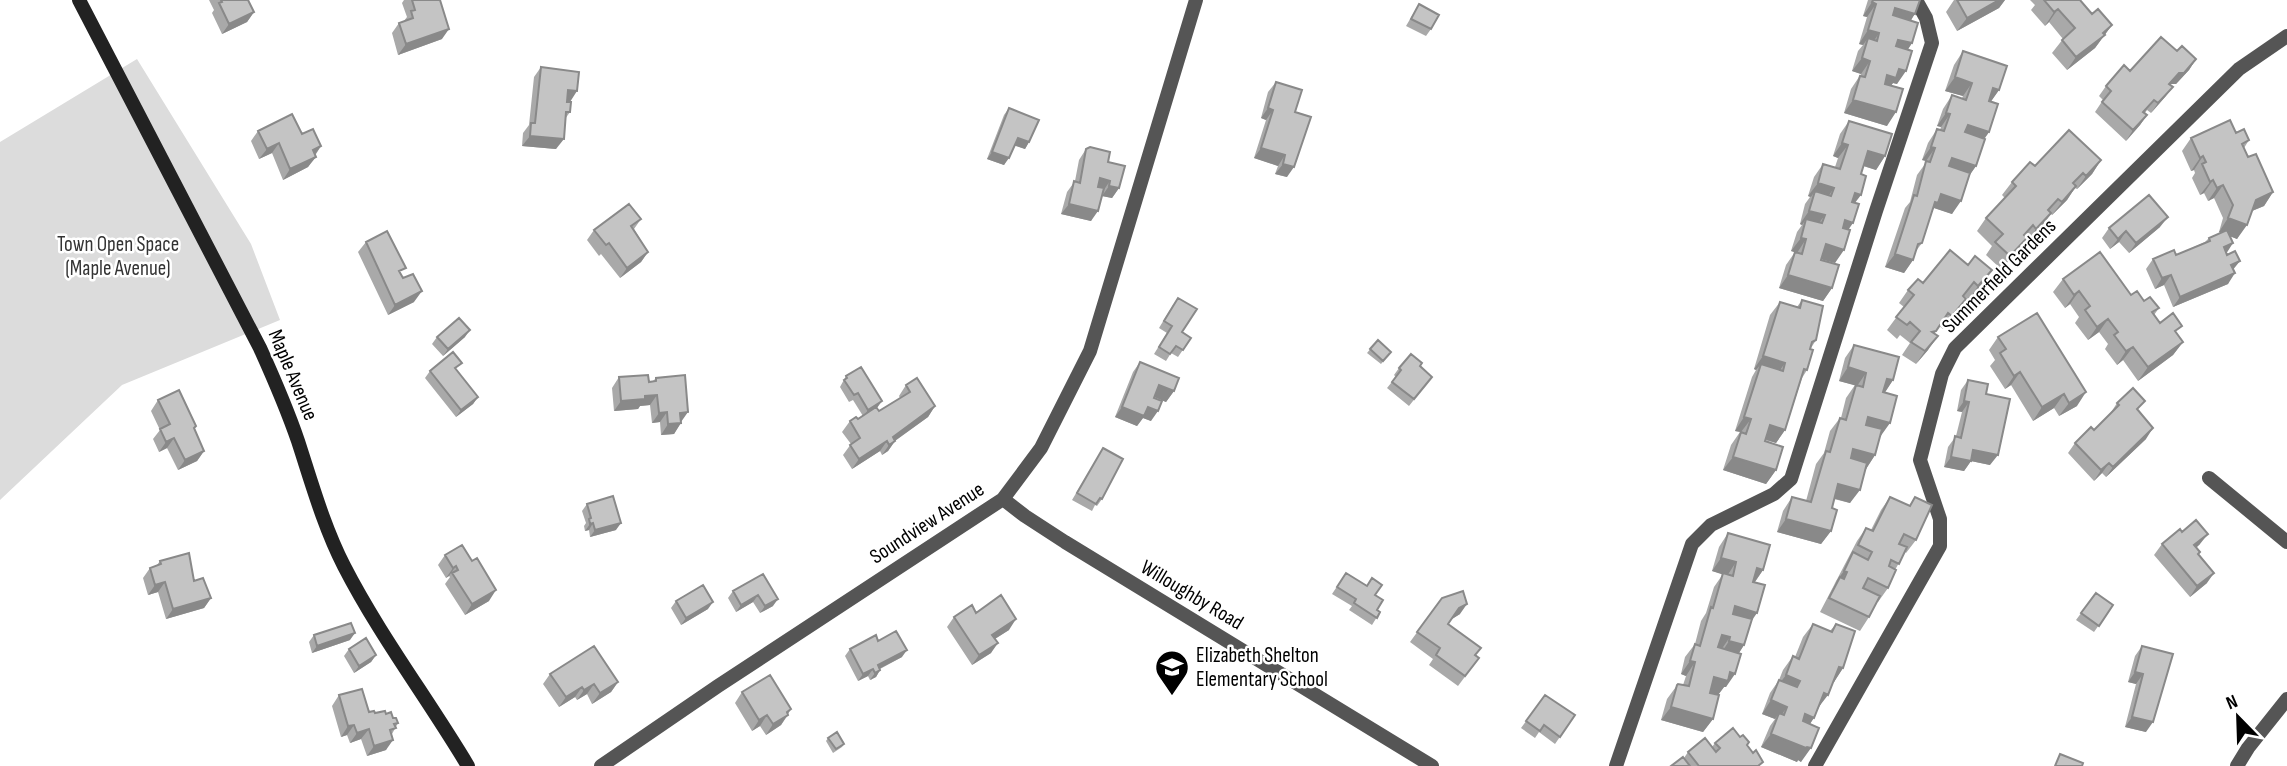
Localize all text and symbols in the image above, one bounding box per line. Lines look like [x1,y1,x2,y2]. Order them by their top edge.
street label: Summerfield Gardens [1937,214,2061,338]
park label: Town Open Space (Maple Avenue) [57,232,179,281]
street label: Maple Avenue [263,326,323,424]
street label: Soundview Avenue [865,477,989,569]
street label: Willoughby Road [1136,555,1248,635]
place label: Elizabeth Shelton Elementary School [1196,643,1328,692]
school or university icon: Elizabeth Shelton Elementary School [1153,648,1191,697]
north arrow [2203,682,2273,752]
text: N [2223,690,2241,715]

